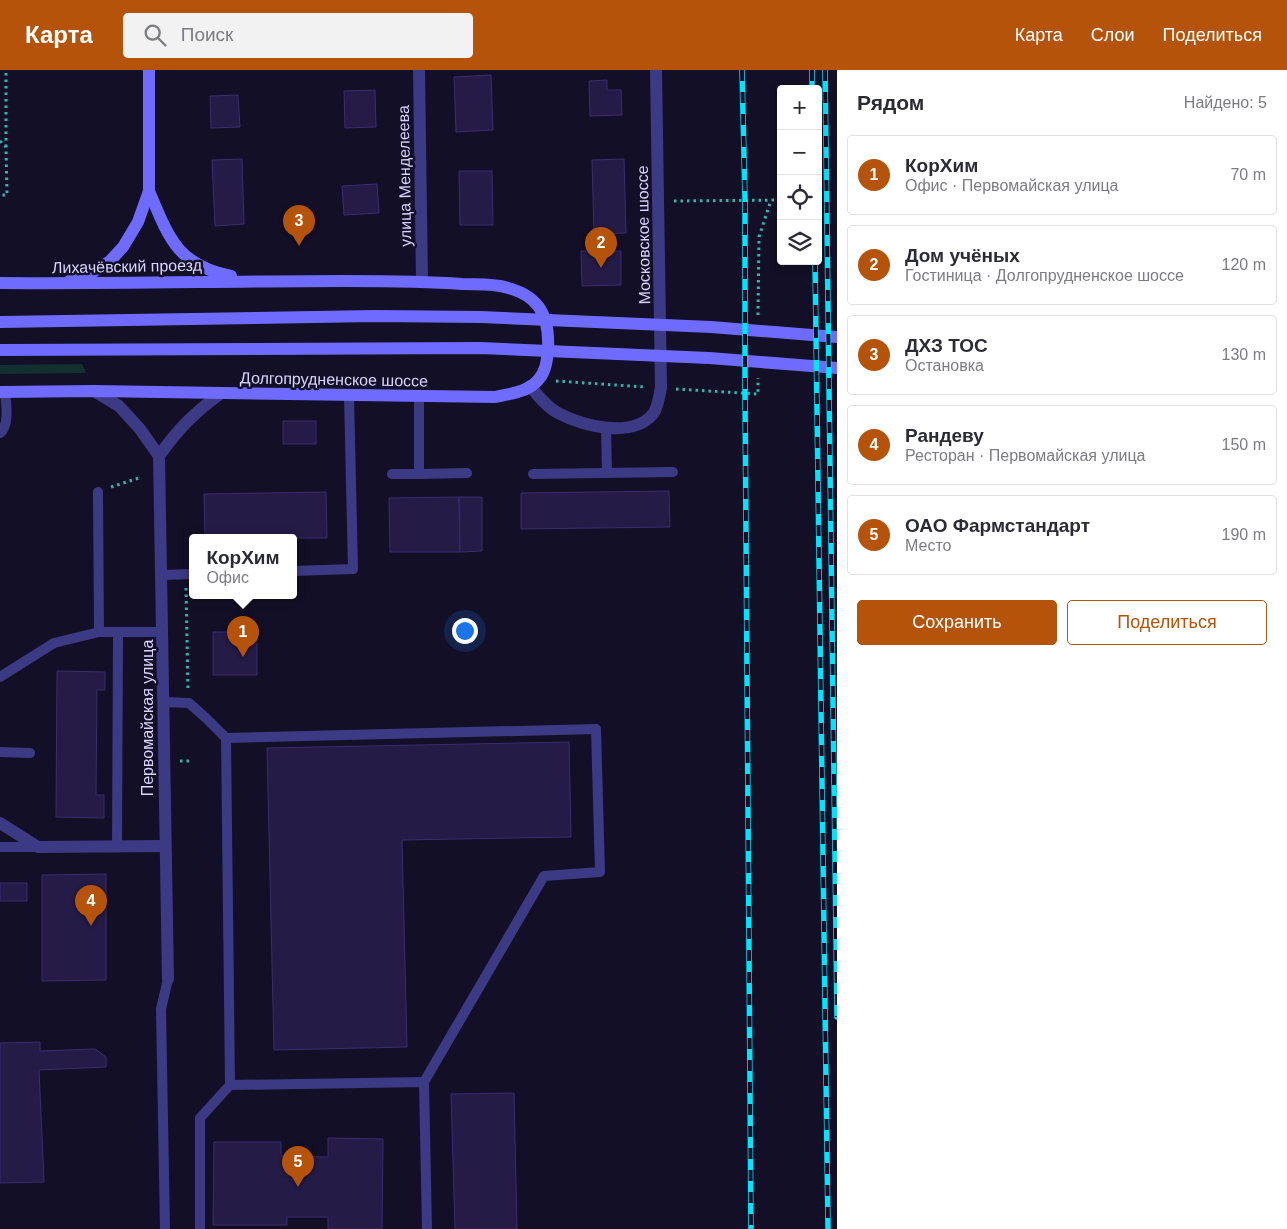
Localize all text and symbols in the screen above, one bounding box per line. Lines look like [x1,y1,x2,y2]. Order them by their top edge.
search box [123,13,473,58]
text: Карта [25,21,93,48]
icon: search [141,21,169,49]
text: Поиск [181,24,233,45]
text: Карта [1015,25,1063,45]
text: Слои [1091,25,1135,45]
text: Поделиться [1163,25,1262,45]
map controls [777,85,822,265]
button: + [777,85,822,130]
text: Рядом [857,91,924,114]
text: Найдено: 5 [1184,94,1267,111]
street label: улица Менделеева [395,105,414,247]
button: − [777,130,822,175]
text: КорХим [905,155,978,176]
street label: Московское шоссе [634,165,653,305]
text: 1 [870,166,878,183]
text: 70 m [1230,166,1266,183]
button: locate [777,175,822,220]
text: Офис · Первомайская улица [905,177,1118,194]
pin: 3 [283,205,315,246]
button: layers [777,220,822,265]
pin: 2 [585,227,617,268]
text: Дом учёных [905,245,1020,266]
text: 2 [870,256,878,273]
text: 120 m [1222,256,1266,273]
street label: Лихачёвский проезд [52,257,203,276]
text: Гостиница · Долгопрудненское шоссе [905,267,1184,284]
text: ДХЗ ТОС [905,335,988,356]
text: 3 [870,346,878,363]
text: 130 m [1222,346,1266,363]
text: Остановка [905,357,984,374]
street label: Долгопрудненское шоссе [240,369,428,390]
text: Рандеву [905,425,984,446]
text: 4 [870,436,878,453]
text: 150 m [1222,436,1266,453]
text: Ресторан · Первомайская улица [905,447,1145,464]
text: ОАО Фармстандарт [905,515,1090,536]
text: 5 [870,526,878,543]
text: 190 m [1222,526,1266,543]
popup [189,534,297,599]
text: Место [905,537,951,554]
text: КорХим [206,547,280,568]
text: Офис [206,569,249,586]
button: Сохранить [857,600,1057,645]
button: Поделиться [1067,600,1267,645]
pin: 1 [227,616,259,657]
your location [452,618,478,644]
street label: Первомайская улица [139,640,156,796]
pin: 4 [75,885,107,926]
pin: 5 [282,1146,314,1187]

